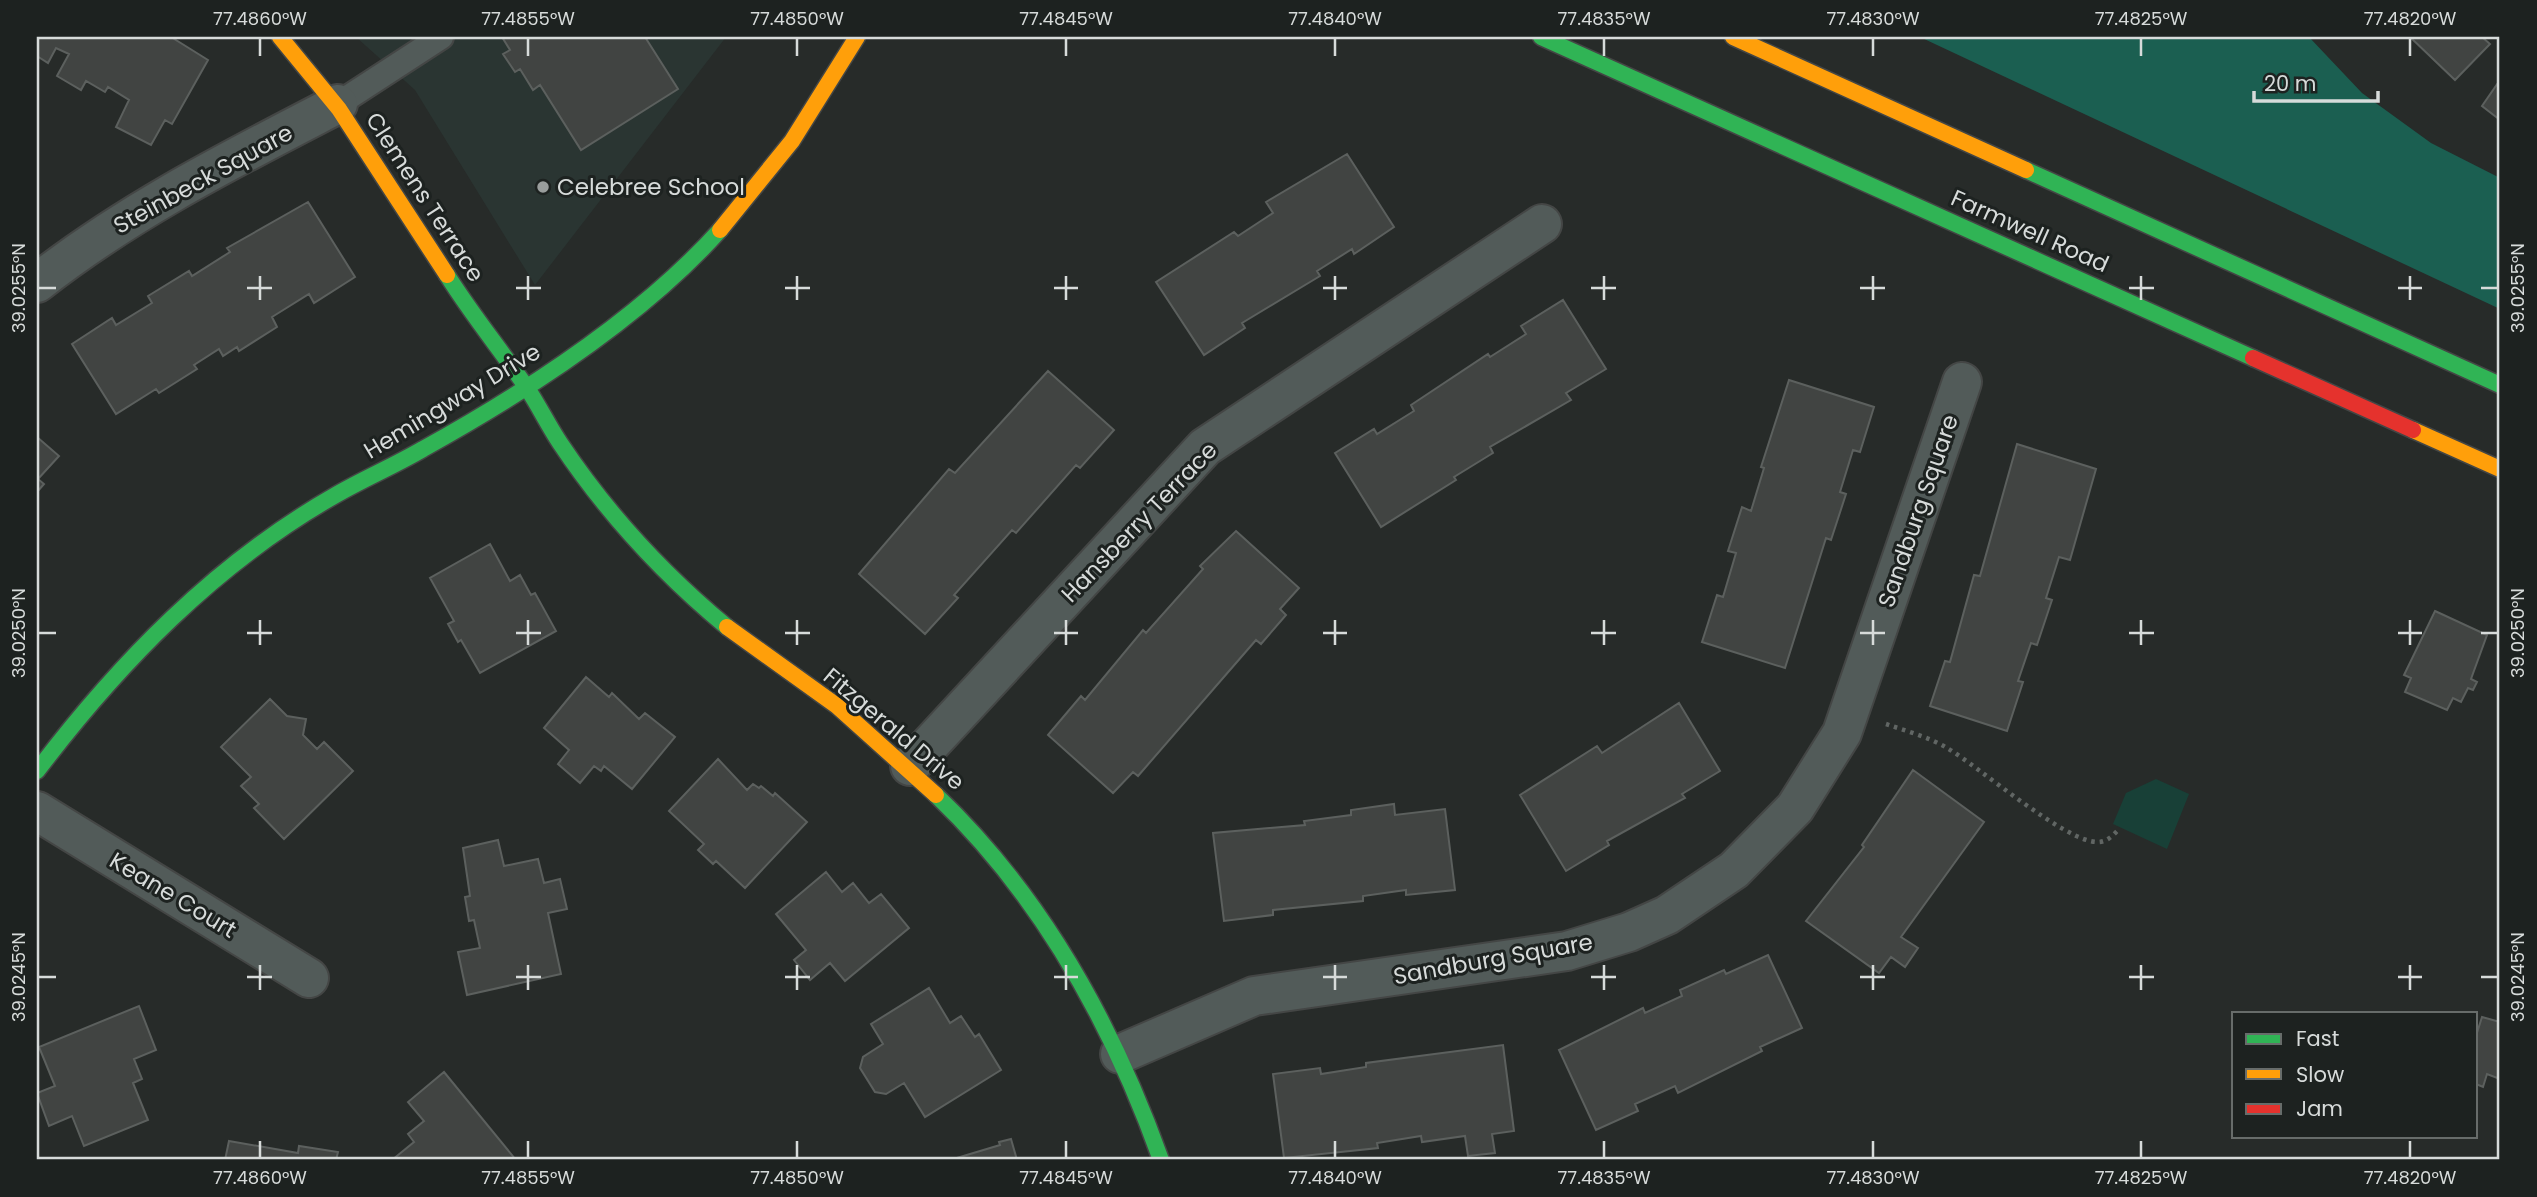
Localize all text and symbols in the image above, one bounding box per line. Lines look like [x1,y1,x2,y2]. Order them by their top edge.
text: 77.4860°W [213,6,307,31]
text: 77.4855°W [481,6,575,31]
text: 77.4850°W [750,6,844,31]
text: 77.4845°W [1019,6,1113,31]
text: 77.4840°W [1288,6,1382,31]
text: 77.4835°W [1558,6,1651,31]
text: 77.4830°W [1827,6,1920,31]
text: 77.4825°W [2095,6,2188,31]
text: 77.4820°W [2364,6,2457,31]
scale bar [2254,60,2378,104]
text: 20 m [2264,69,2317,98]
street label: Clemens Terrace [358,106,492,288]
street label: Steinbeck Square [108,116,298,242]
place label: Celebree School [557,171,745,203]
marker: Celebree School [535,179,551,195]
street label: Farmwell Road [1946,182,2114,280]
text: 39.0255°N [6,243,31,333]
text: 39.0255°N [2505,243,2530,333]
street label: Hemingway Drive [358,336,546,466]
street label: Sandburg Square [1870,410,1966,612]
street label: Hansberry Terrace [1054,435,1224,609]
text: 39.0250°N [6,588,31,678]
text: 39.0250°N [2505,588,2530,678]
street label: Fitzgerald Drive [817,660,971,798]
street label: Keane Court [104,844,242,946]
street label: Sandburg Square [1391,926,1595,992]
text: 39.0245°N [6,932,31,1022]
text: 39.0245°N [2505,932,2530,1022]
legend [2232,1012,2478,1138]
text: Fast [2296,1024,2339,1053]
text: Slow [2296,1060,2344,1089]
text: Jam [2296,1094,2343,1123]
text: 77.4860°W [213,1165,307,1190]
text: 77.4855°W [481,1165,575,1190]
text: 77.4850°W [750,1165,844,1190]
text: 77.4845°W [1019,1165,1113,1190]
text: 77.4840°W [1288,1165,1382,1190]
text: 77.4835°W [1558,1165,1651,1190]
text: 77.4830°W [1827,1165,1920,1190]
text: 77.4825°W [2095,1165,2188,1190]
text: 77.4820°W [2364,1165,2457,1190]

